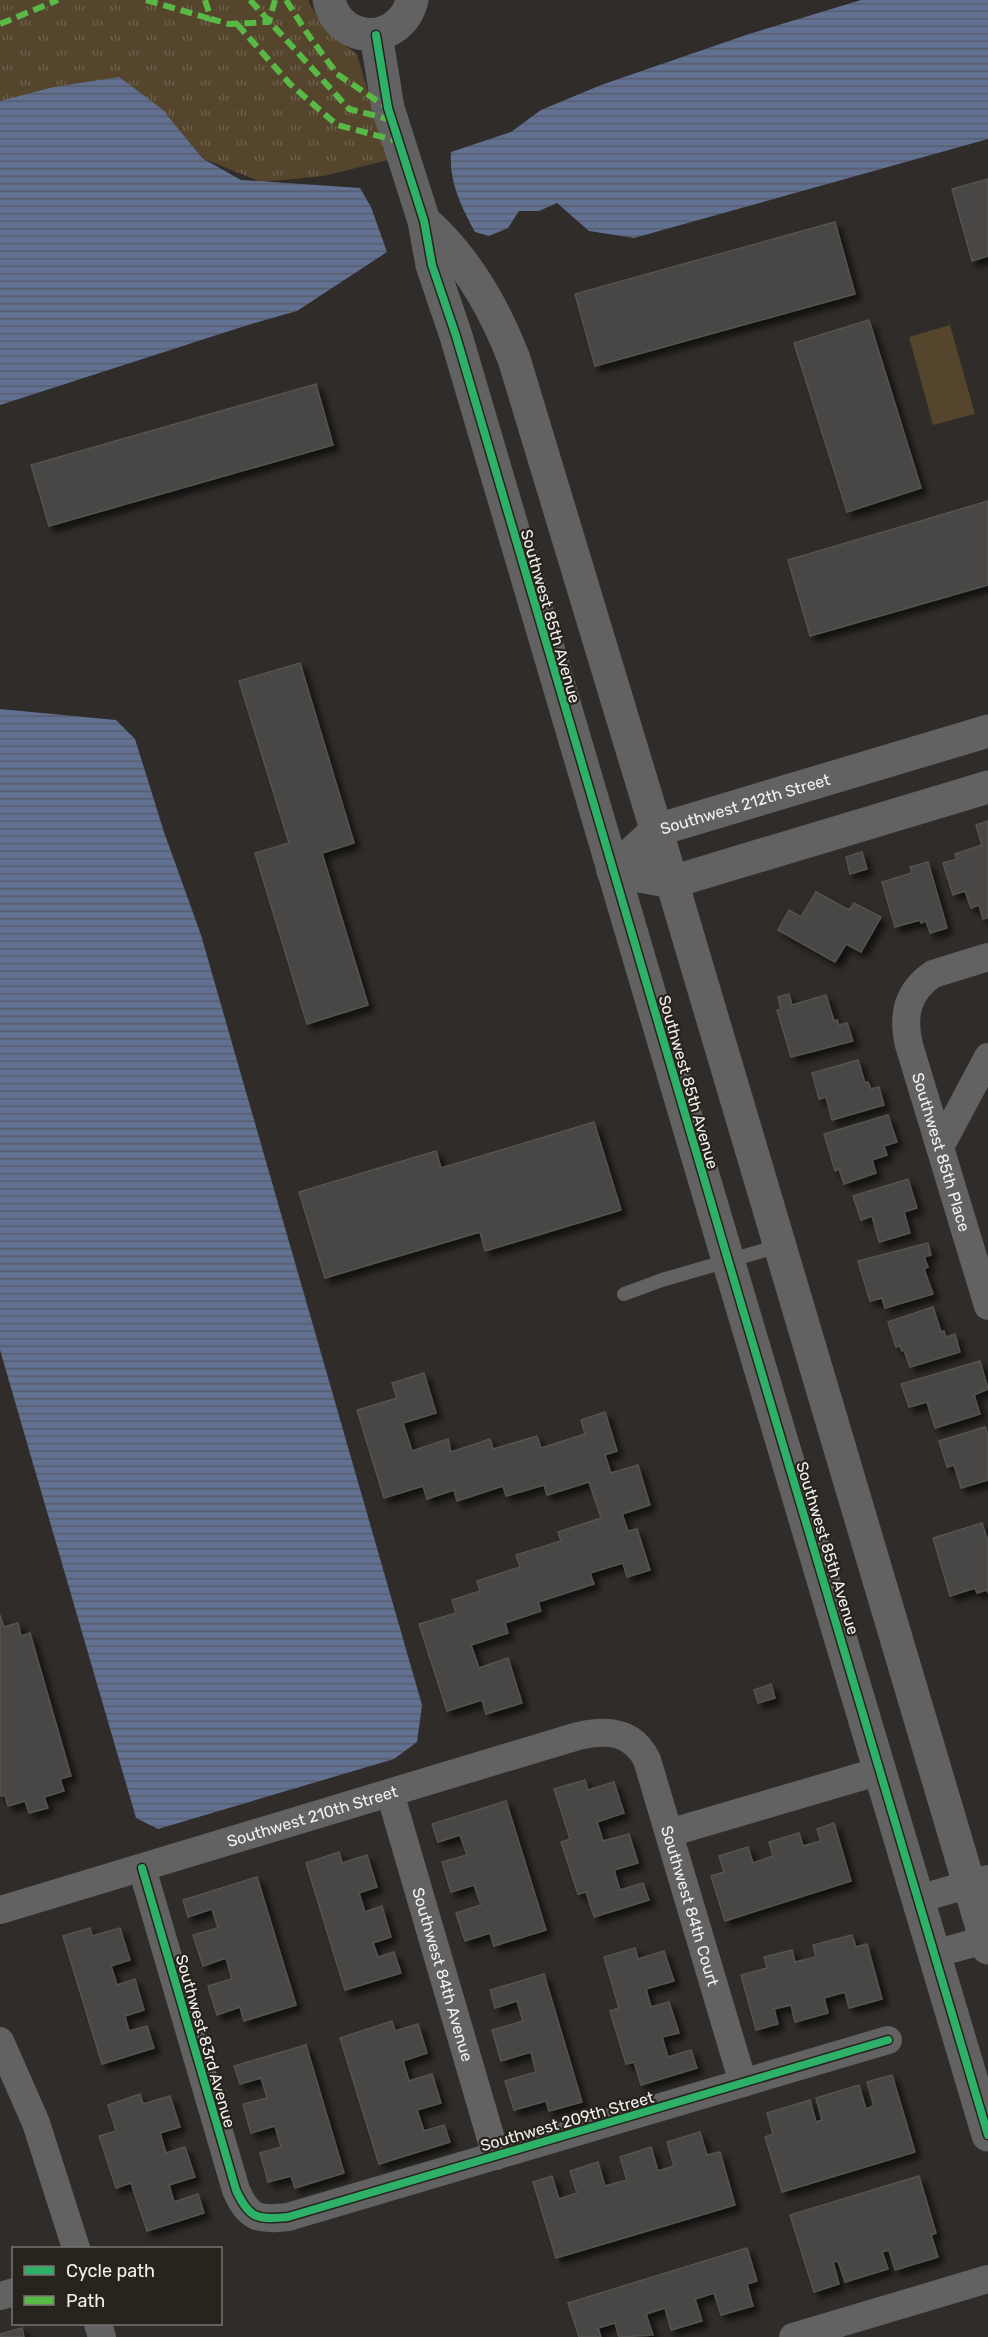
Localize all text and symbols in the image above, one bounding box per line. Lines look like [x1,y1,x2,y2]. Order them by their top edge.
street label: Southwest 85th Avenue [517,527,584,705]
street label: Southwest 212th Street [658,770,832,839]
street label: Southwest 85th Avenue [655,993,722,1171]
street label: Southwest 85th Place [908,1070,974,1234]
street label: Southwest 85th Avenue [792,1459,863,1637]
street label: Southwest 210th Street [225,1782,400,1851]
street label: Southwest 84th Court [657,1823,723,1988]
street label: Southwest 84th Avenue [408,1885,477,2064]
street label: Southwest 83rd Avenue [172,1952,239,2130]
street label: Southwest 209th Street [478,2088,656,2155]
legend [12,2247,222,2325]
text: Cycle path [66,2260,155,2282]
text: Path [66,2290,105,2312]

